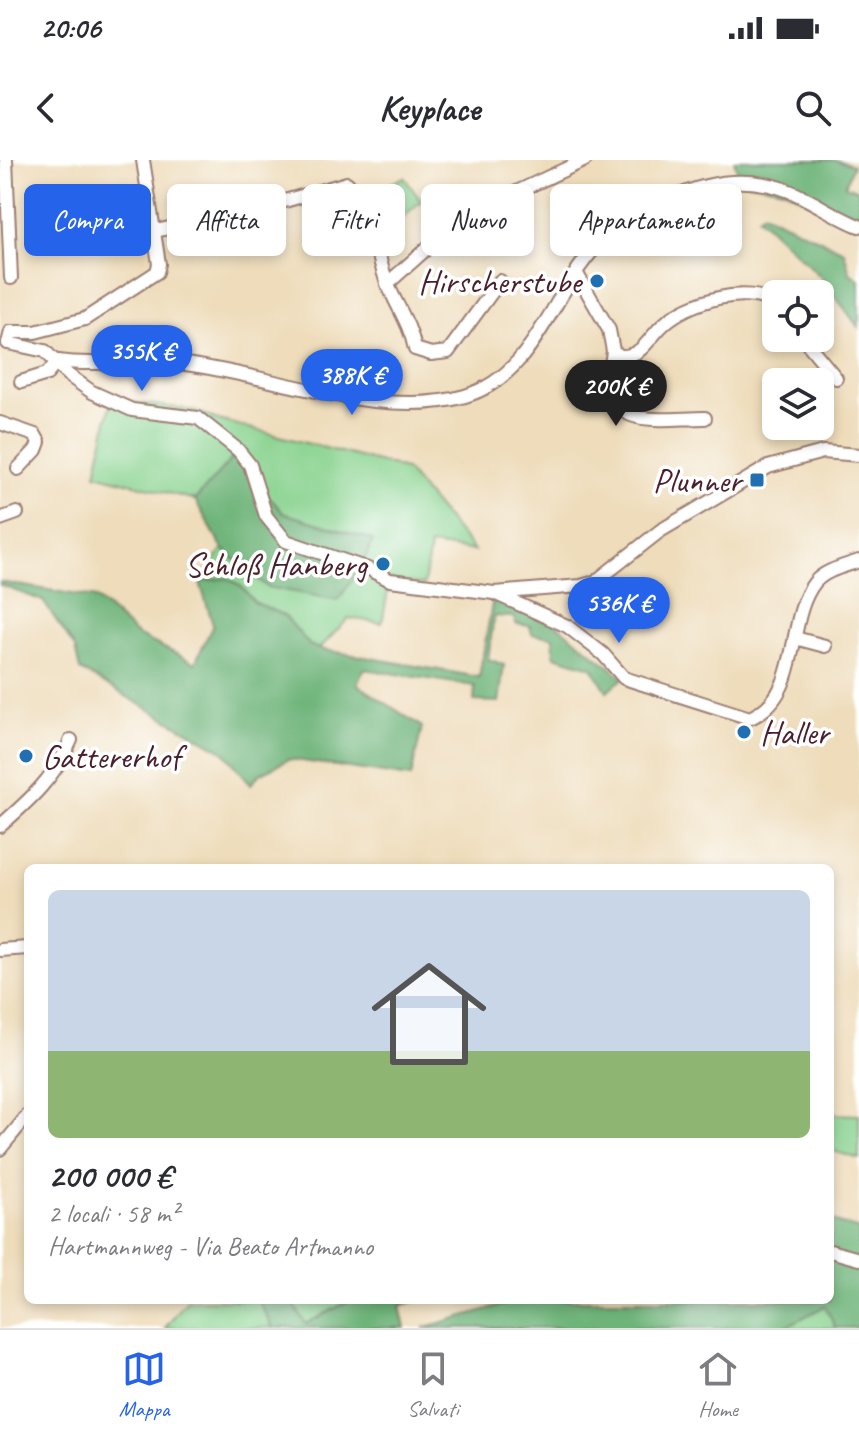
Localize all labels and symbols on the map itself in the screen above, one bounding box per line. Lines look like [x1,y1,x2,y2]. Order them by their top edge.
place label: Hirscherstube [418,260,584,303]
marker: Hirscherstube [588,272,606,290]
pin: 355K € [77,325,207,393]
pin: 388K € [287,349,417,417]
pin: 200K € [551,360,681,428]
place label: Plunner [653,459,745,502]
marker: Plunner [748,471,766,489]
place label: Schloß Hanberg [185,543,369,586]
marker: Schloß Hanberg [374,555,392,573]
pin: 536K € [554,577,684,645]
place label: Haller [760,711,832,754]
marker: Haller [735,723,753,741]
place label: Gattererhof [42,735,188,778]
marker: Gattererhof [17,747,35,765]

